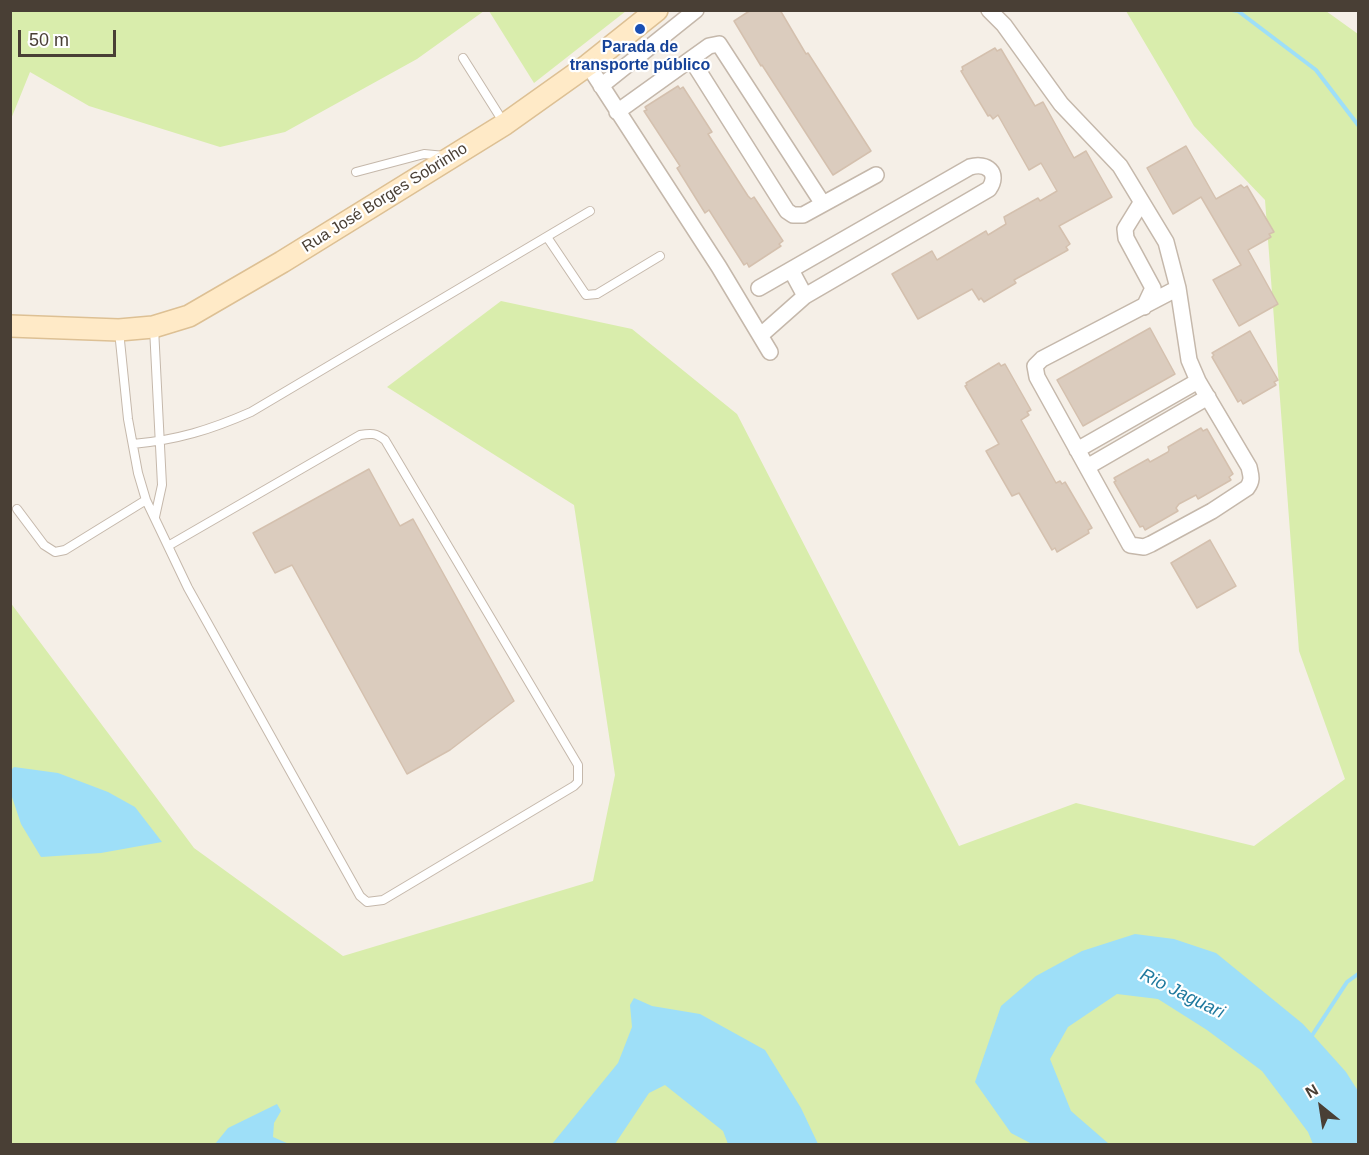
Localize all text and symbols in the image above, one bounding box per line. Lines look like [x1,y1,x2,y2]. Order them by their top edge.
scale bar [21,18,118,56]
marker: Parada de transporte público [633,22,647,36]
text: 50 m [29,30,69,50]
place label: Parada de transporte público [570,38,710,76]
street label: Rua José Borges Sobrinho [299,139,471,257]
water label: Rio Jaguari [1136,964,1228,1024]
north arrow [1291,1077,1351,1137]
text: N [1302,1081,1321,1101]

